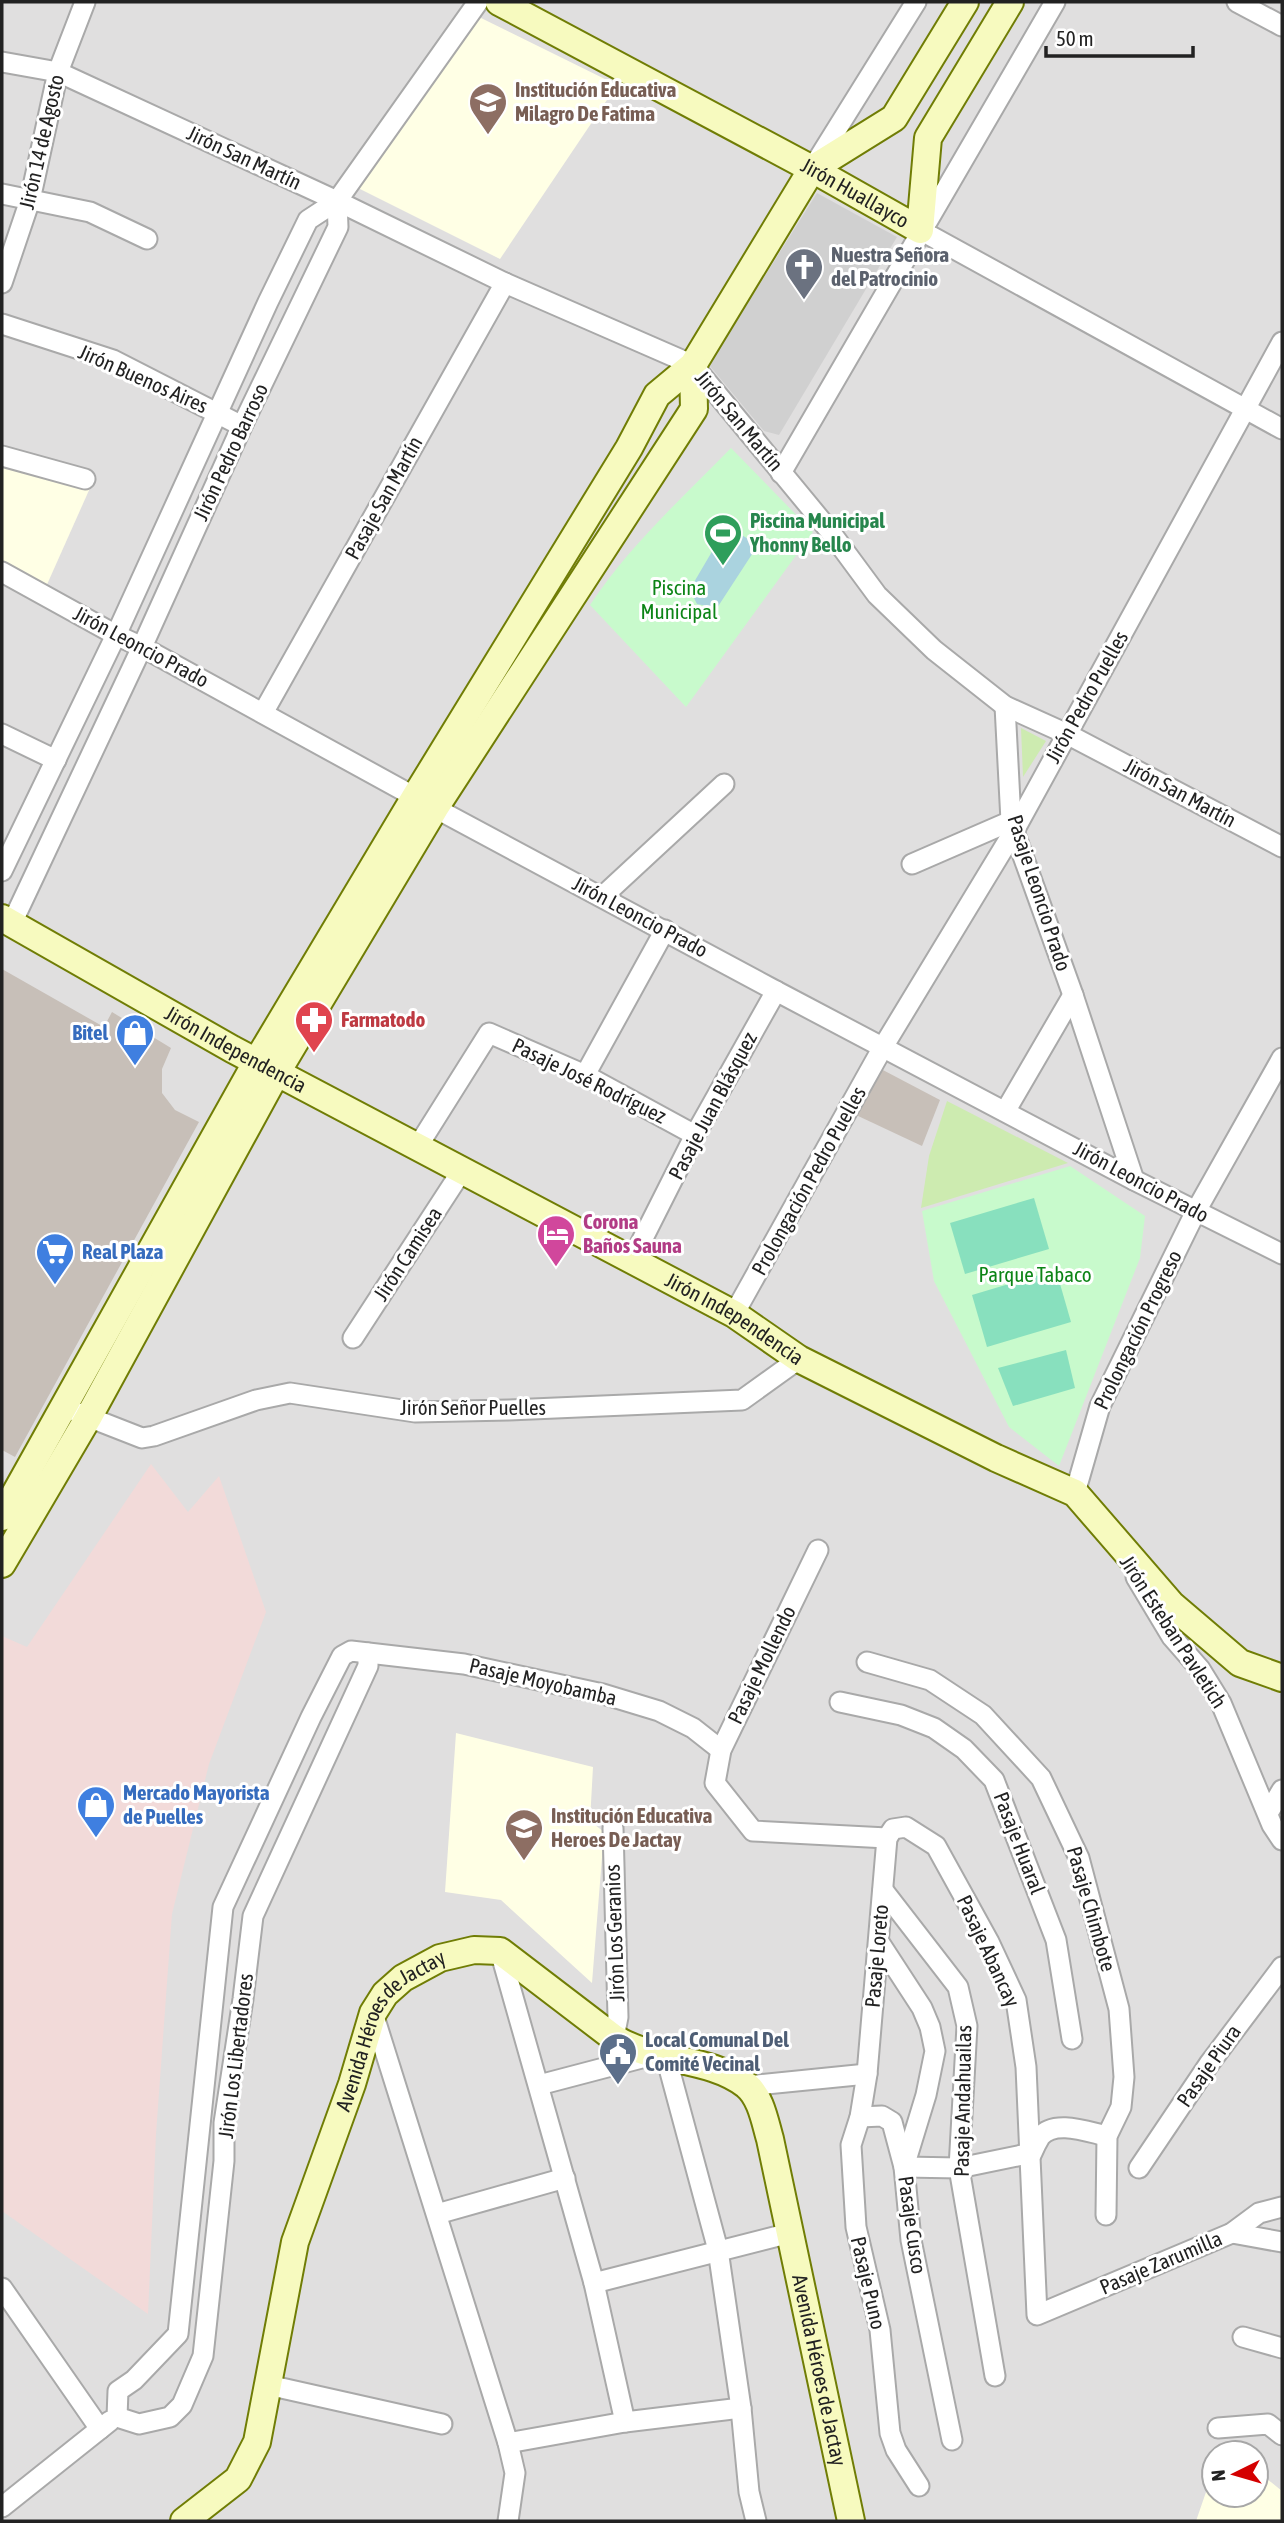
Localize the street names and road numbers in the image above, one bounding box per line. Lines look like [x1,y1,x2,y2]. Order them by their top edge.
street label: Jirón 14 de Agosto [14,72,68,211]
street label: Jirón San Martín [184,120,305,194]
street label: Jirón Huallayco [797,152,913,232]
street label: Jirón Buenos Aires [75,339,212,417]
street label: Jirón San Martín [691,365,789,475]
street label: Jirón Pedro Barroso [188,379,272,524]
street label: Pasaje San Martín [340,432,427,563]
street label: Jirón Leoncio Prado [70,600,213,692]
street label: Jirón Pedro Puelles [1040,626,1132,767]
street label: Jirón San Martín [1120,753,1241,832]
street label: Pasaje Leoncio Prado [1003,812,1076,974]
street label: Jirón Leoncio Prado [569,870,712,962]
street label: Jirón Independencia [161,1000,311,1097]
street label: Pasaje Juan Blásquez [663,1027,761,1183]
street label: Pasaje José Rodríguez [509,1032,671,1128]
street label: Prolongación Pedro Puelles [746,1082,870,1279]
street label: Jirón Leoncio Prado [1070,1135,1213,1227]
street label: Jirón Camisea [368,1202,446,1305]
street label: Prolongación Progreso [1088,1246,1186,1413]
street label: Jirón Independencia [662,1267,808,1369]
street label: Jirón Señor Puelles [400,1395,546,1419]
street label: Jirón Esteban Pavletich [1116,1551,1232,1712]
street label: Pasaje Mollendo [722,1602,800,1728]
street label: Pasaje Moyobamba [467,1652,619,1710]
street label: Pasaje Huaral [990,1788,1051,1897]
street label: Pasaje Chimbote [1063,1843,1121,1974]
street label: Jirón Los Geranios [600,1864,628,2002]
street label: Pasaje Abancay [953,1891,1025,2011]
street label: Pasaje Loreto [860,1903,892,2009]
street label: Avenida Héroes de Jactay [330,1944,449,2114]
street label: Jirón Los Libertadores [213,1972,257,2140]
street label: Pasaje Piura [1171,2020,1245,2111]
street label: Pasaje Andahuailas [949,2025,975,2177]
street label: Pasaje Cusco [894,2174,932,2275]
street label: Pasaje Zarumilla [1096,2226,1225,2299]
street label: Pasaje Puno [847,2234,891,2332]
street label: Avenida Héroes de Jactay [788,2272,852,2468]

